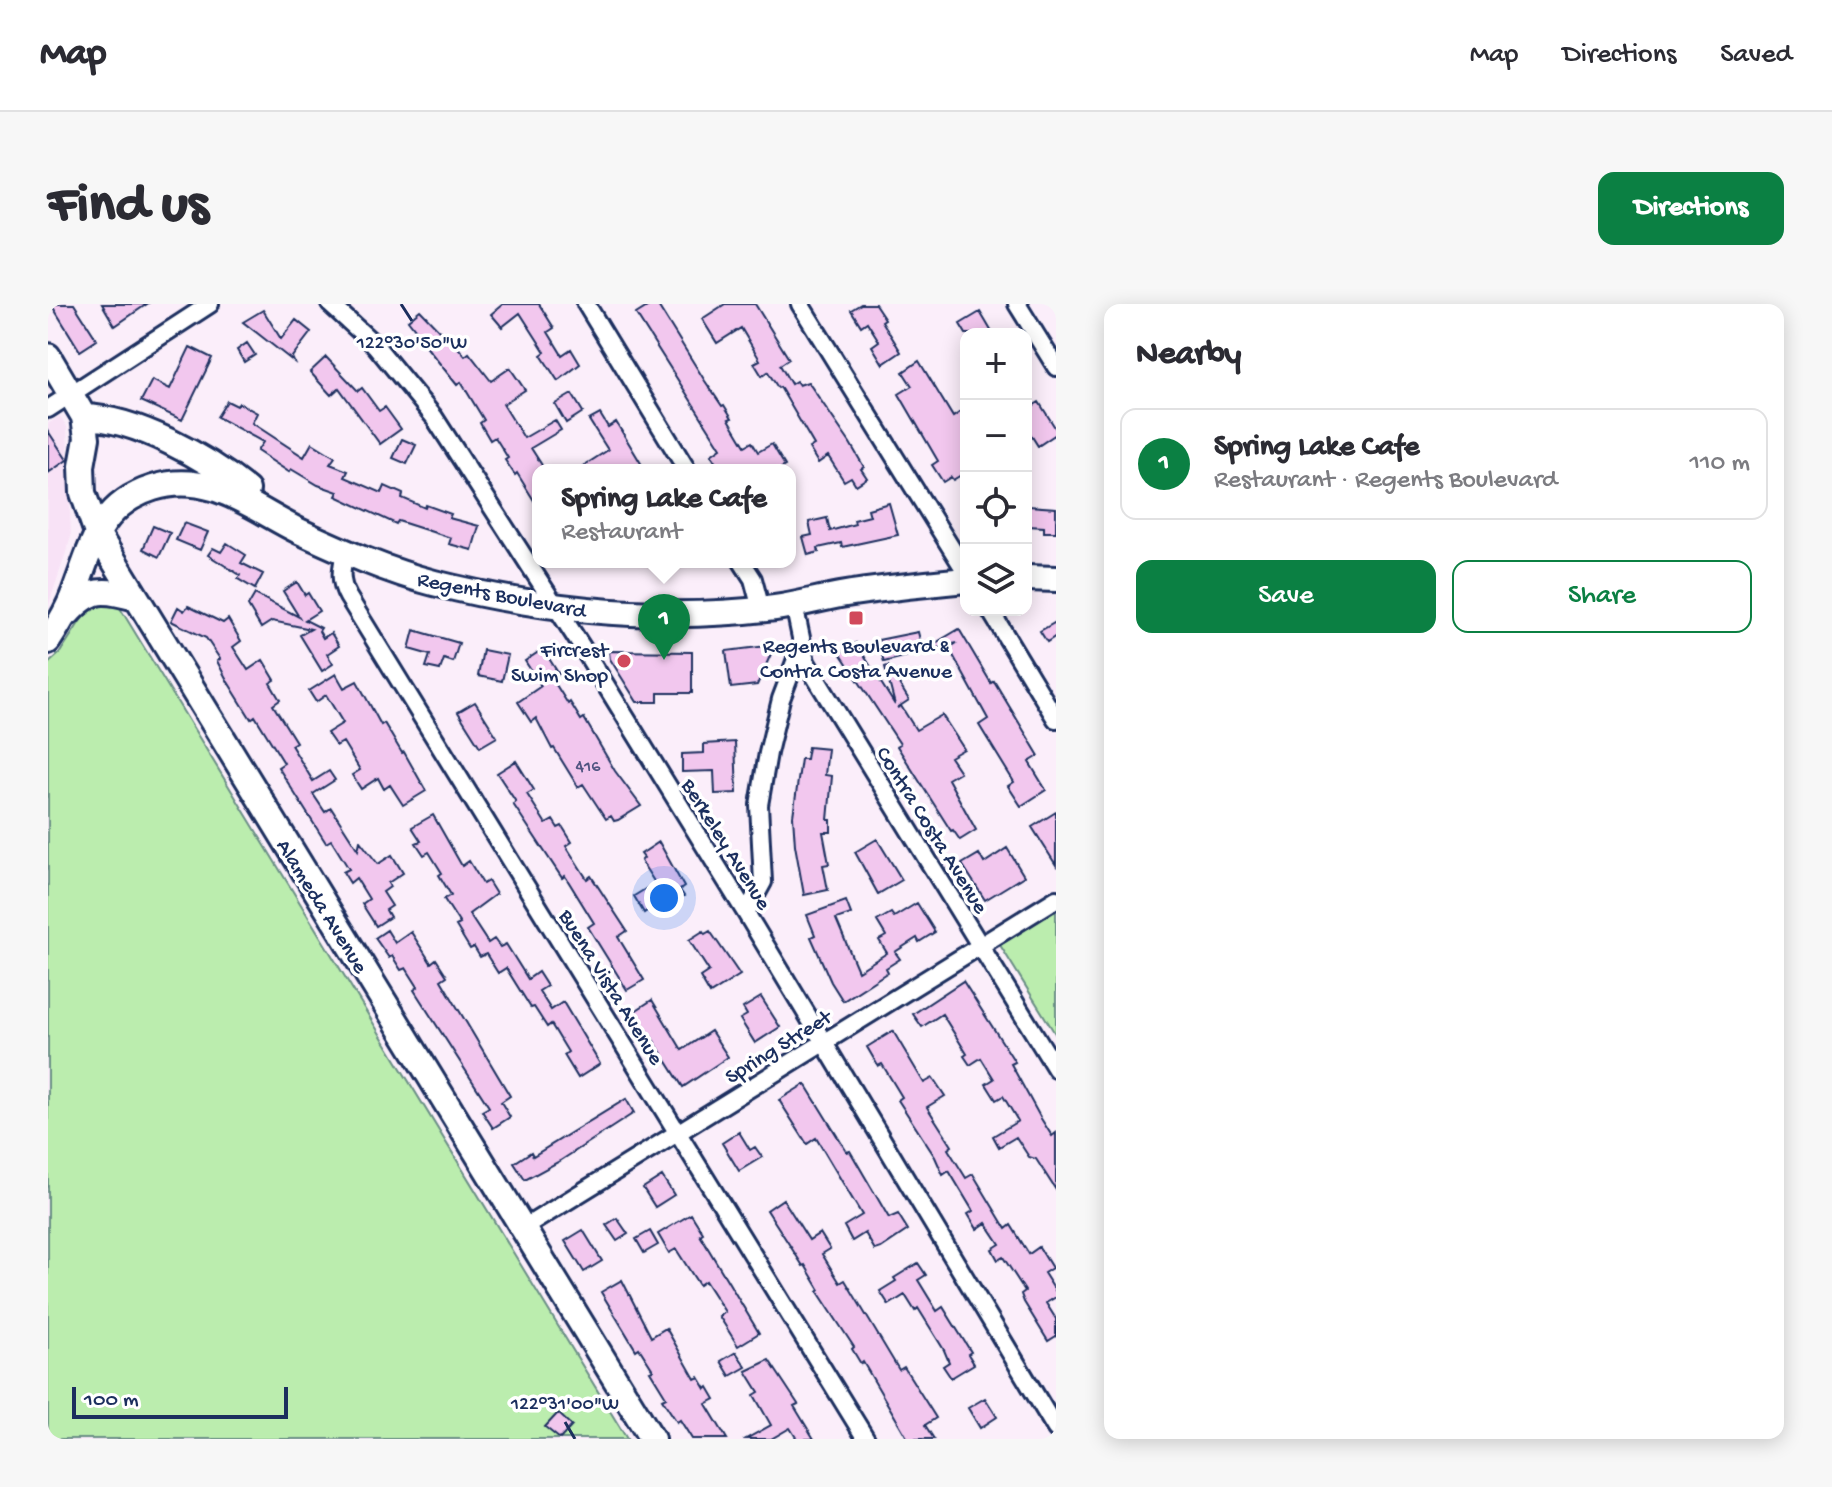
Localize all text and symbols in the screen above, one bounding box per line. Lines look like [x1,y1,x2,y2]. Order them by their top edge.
text: Map [40,33,106,77]
text: Map [1470,39,1518,72]
text: Directions [1562,39,1676,72]
text: Saved [1720,39,1792,72]
button: Directions [1598,172,1784,245]
text: Find us [48,175,208,241]
map controls [960,328,1032,616]
button: + [960,328,1032,400]
text: 122°30'50"W [356,333,467,356]
text: Nearby [1136,336,1241,376]
button: − [960,400,1032,472]
text: Spring Lake Cafe [1214,431,1419,466]
text: 1 [1159,449,1169,480]
text: 110 m [1690,449,1750,480]
popup [532,464,796,568]
text: Restaurant · Regents Boulevard [1214,466,1557,497]
button: locate [960,472,1032,544]
text: Spring Lake Cafe [561,483,767,518]
text: Restaurant [561,518,682,549]
button: layers [960,544,1032,616]
button: Save [1136,560,1436,633]
button: Share [1452,560,1752,633]
street label: Regents Boulevard [415,568,590,626]
pin: 1 [638,594,690,660]
marker: Regents Boulevard & Contra Costa Avenue [847,609,865,627]
place label: Regents Boulevard & Contra Costa Avenue [760,635,953,686]
place label: Fircrest Swim Shop [511,639,610,690]
marker: Fircrest Swim Shop [615,652,633,670]
street label: Contra Costa Avenue [869,743,993,920]
house number: 416 [576,757,601,778]
street label: Berkeley Avenue [673,774,776,916]
street label: Alameda Avenue [269,835,373,980]
your location [644,878,684,918]
street label: Buena Vista Avenue [551,905,668,1071]
street label: Spring Street [721,1004,839,1091]
scale bar [72,1383,288,1419]
text: 100 m [84,1388,139,1414]
text: 122°31'00"W [510,1394,619,1417]

